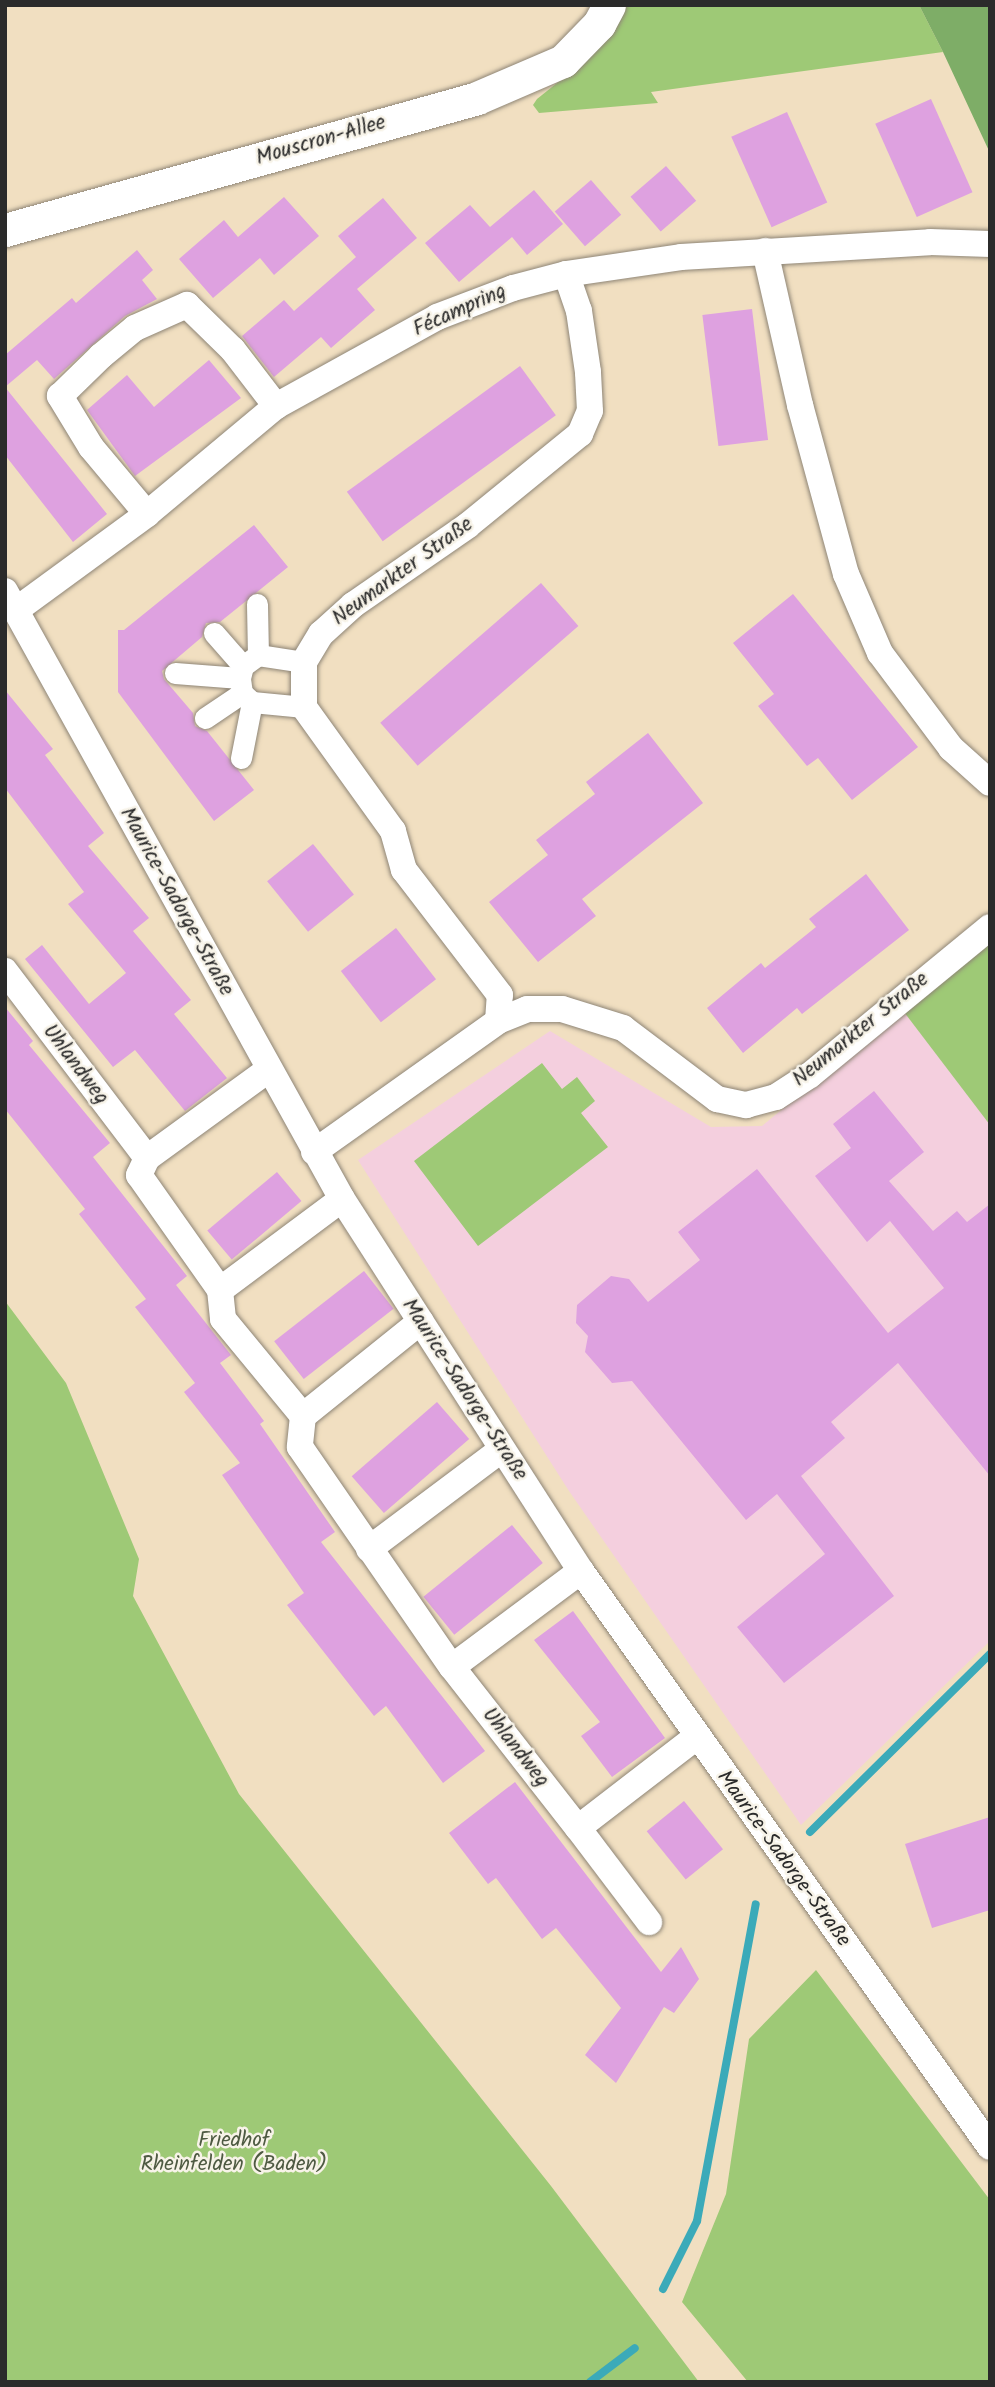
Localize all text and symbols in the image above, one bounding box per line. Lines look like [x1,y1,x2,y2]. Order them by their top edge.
street label: Mouscron-Allee [253,110,389,172]
street label: Fécampring [410,279,510,343]
street label: Neumarkter Straße [328,512,478,632]
street label: Maurice-Sadorge-Straße [114,803,238,1001]
street label: Neumarkter Straße [788,967,934,1093]
street label: Uhlandweg [37,1020,113,1110]
street label: Maurice-Sadorge-Straße [396,1294,532,1486]
street label: Uhlandweg [476,1703,554,1793]
street label: Maurice-Sadorge-Straße [711,1766,855,1952]
park label: Friedhof Rheinfelden (Baden) [141,2128,327,2178]

